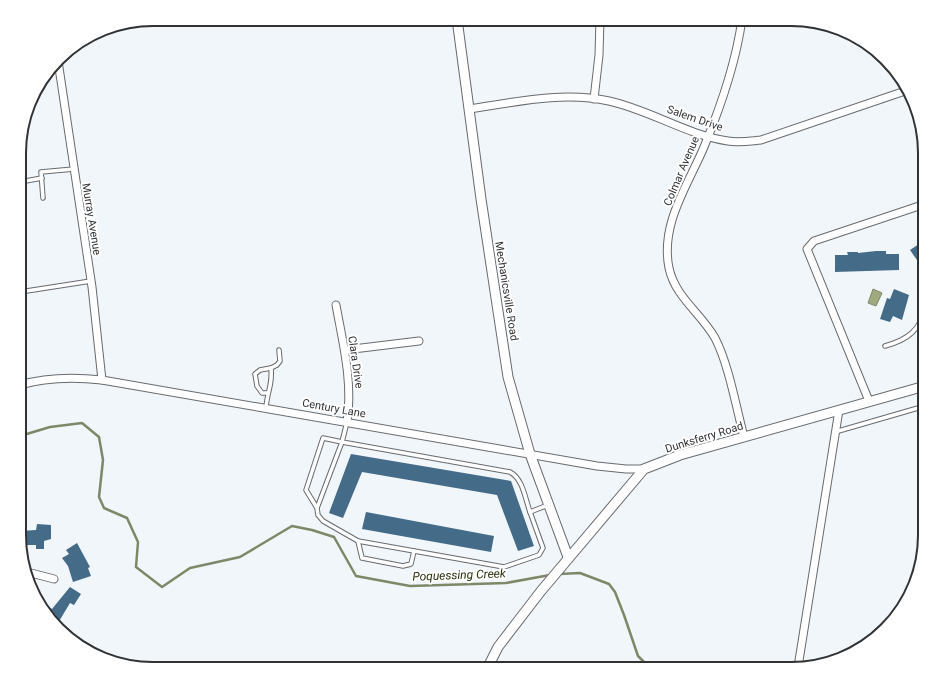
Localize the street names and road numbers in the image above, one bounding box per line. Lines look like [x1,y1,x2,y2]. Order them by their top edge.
street label: Salem Drive [665,103,725,134]
street label: Colmar Avenue [661,134,702,208]
street label: Murray Avenue [79,182,104,256]
street label: Mechanicsville Road [492,240,521,342]
street label: Clara Drive [345,335,366,389]
street label: Century Lane [301,397,367,421]
street label: Dunksferry Road [664,419,745,456]

